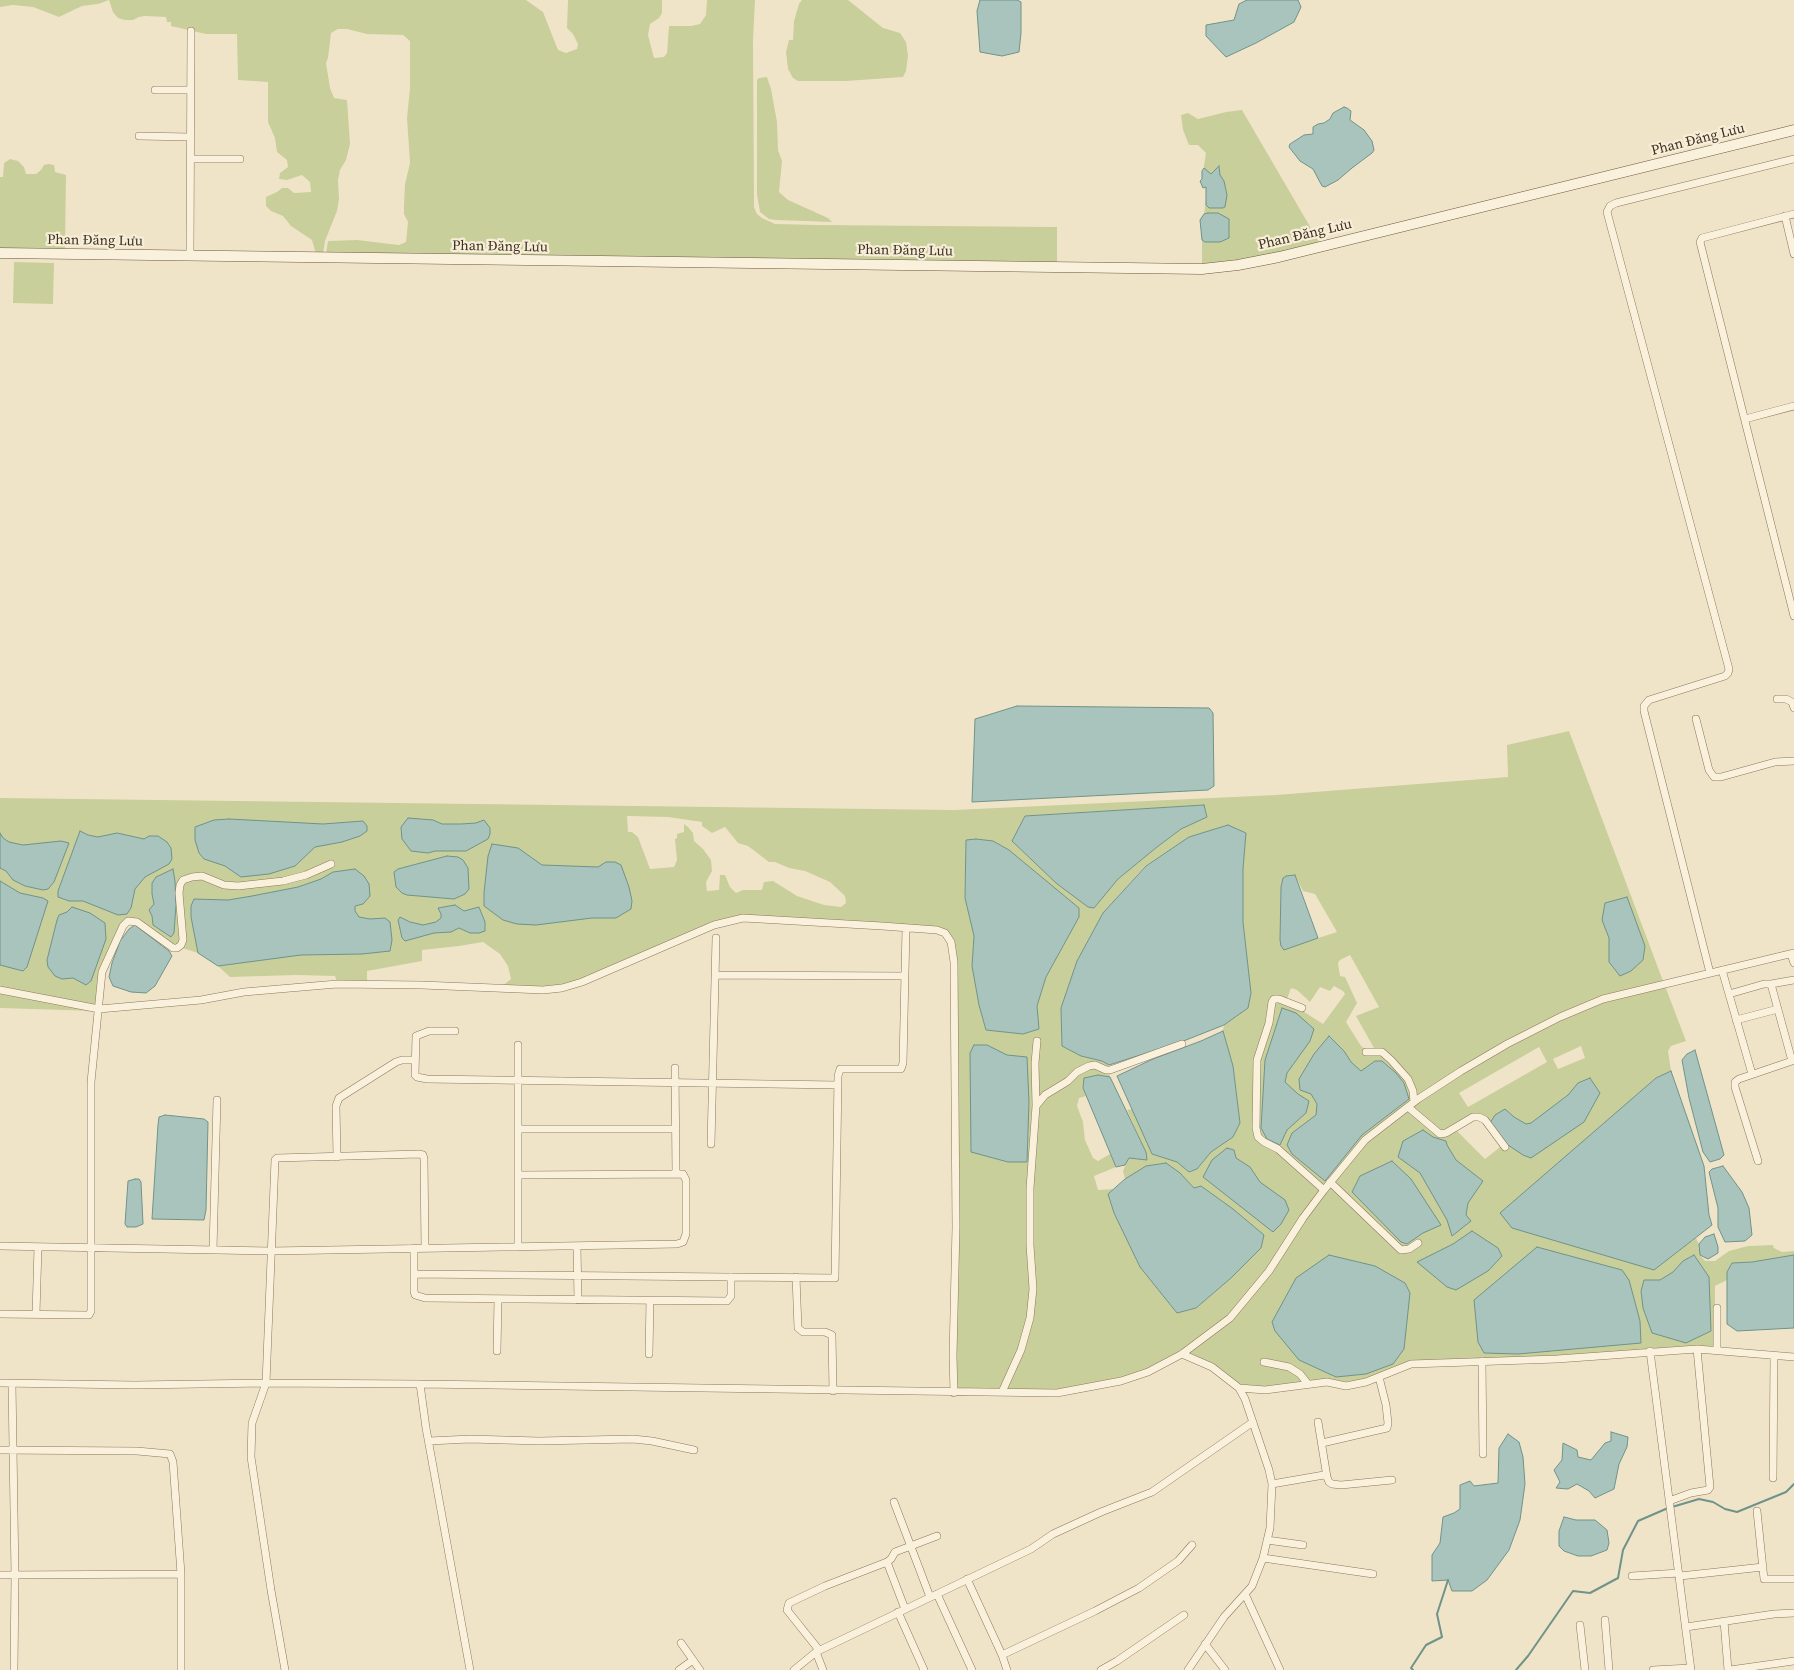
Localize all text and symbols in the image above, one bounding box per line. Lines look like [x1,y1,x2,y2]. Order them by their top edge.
street label: Phan Đăng Lưu [1649,120,1747,160]
street label: Phan Đăng Lưu [1256,216,1354,254]
street label: Phan Đăng Lưu [47,232,143,250]
street label: Phan Đăng Lưu [452,238,548,256]
street label: Phan Đăng Lưu [857,242,953,260]

